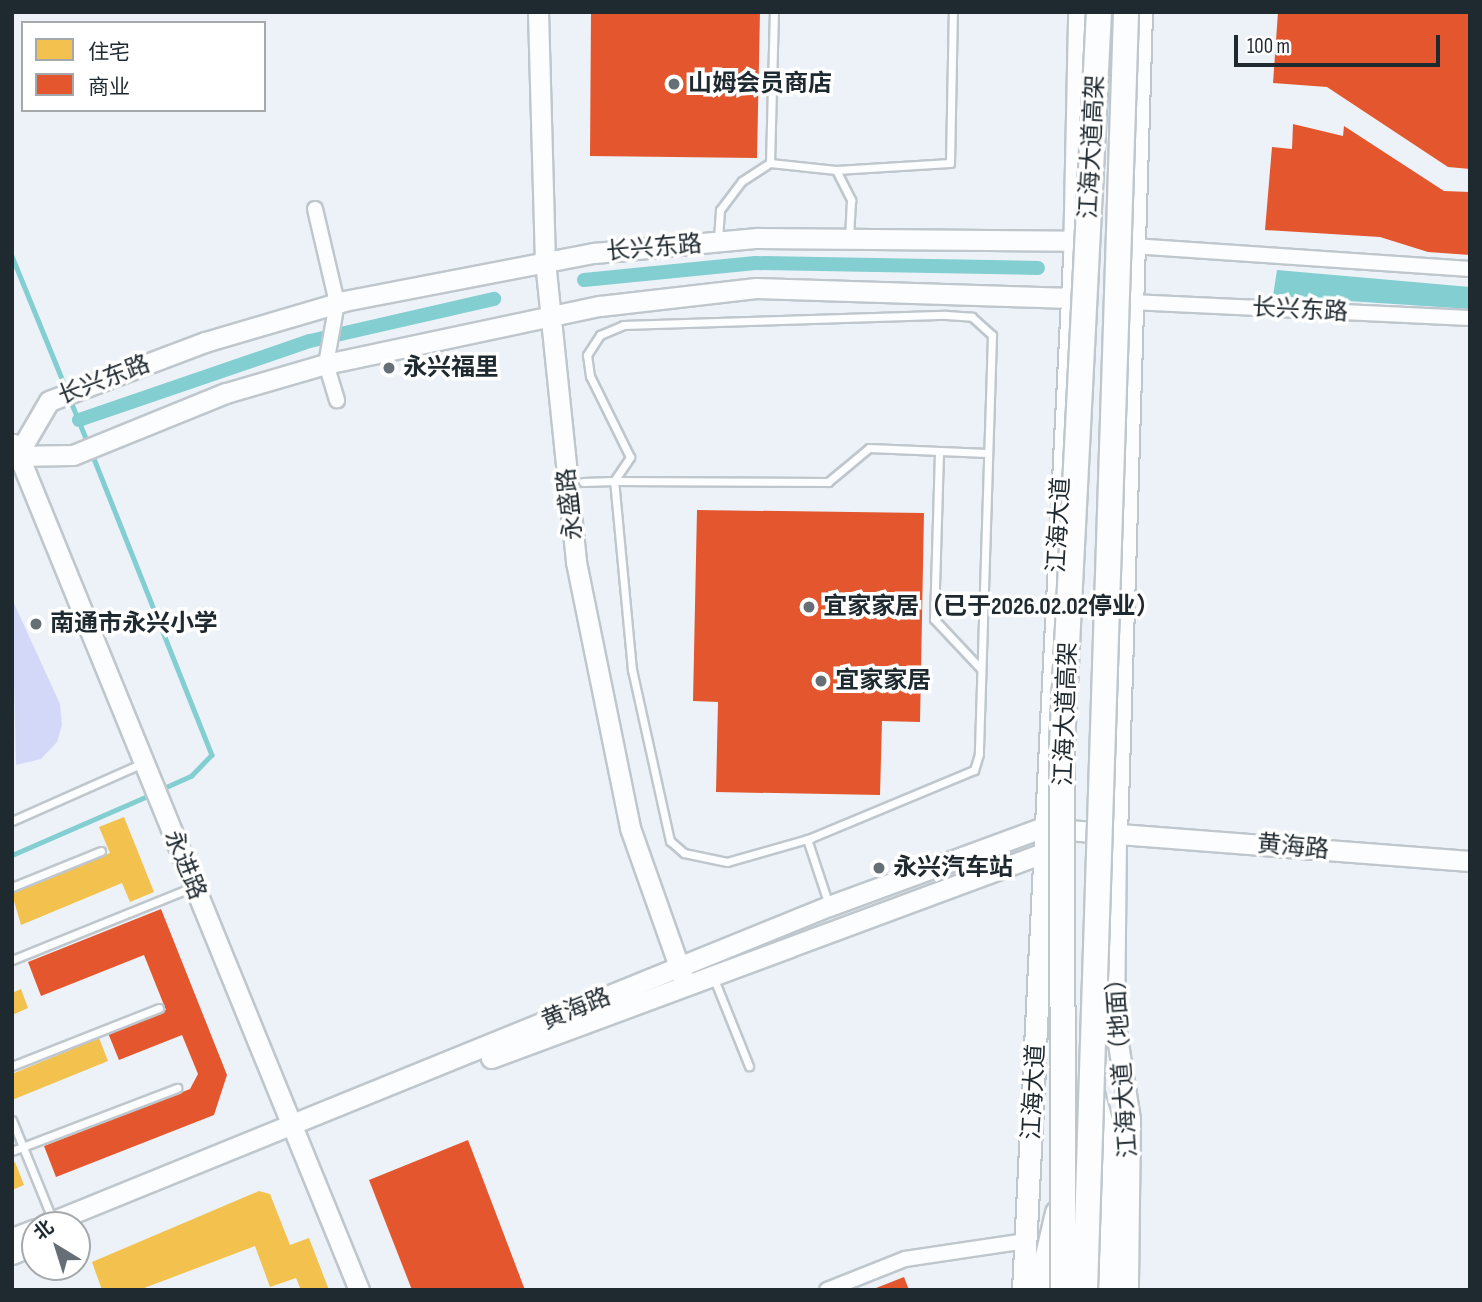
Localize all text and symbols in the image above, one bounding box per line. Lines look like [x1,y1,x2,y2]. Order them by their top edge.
legend [21,21,266,112]
scale bar [1237,21,1444,65]
text: 100 m [1247,34,1290,59]
text: 住宅 [88,40,130,65]
place label: 山姆会员商店 [688,70,832,98]
street label: 江海大道高架 [1074,74,1110,220]
text: 商业 [88,75,130,100]
marker: 山姆会员商店 [666,76,682,92]
street label: 长兴东路 [605,229,703,267]
street label: 长兴东路 [1251,293,1349,327]
street label: 长兴东路 [54,349,154,411]
place label: 永兴福里 [403,354,499,382]
marker: 永兴福里 [381,360,397,376]
street label: 永盛路 [552,467,588,541]
street label: 江海大道 [1042,476,1076,574]
place label: 宜家家居（已于2026.02.02停业） [823,593,1160,621]
marker: 宜家家居（已于2026.02.02停业） [801,599,817,615]
place label: 南通市永兴小学 [50,610,218,638]
marker: 南通市永兴小学 [28,616,44,632]
street label: 江海大道高架 [1049,642,1083,786]
place label: 宜家家居 [835,667,931,695]
marker: 宜家家居 [813,673,829,689]
street label: 永进路 [158,826,212,904]
street label: 黄海路 [1256,830,1330,864]
place label: 永兴汽车站 [893,854,1013,882]
marker: 永兴汽车站 [871,860,887,876]
street label: 江海大道（地面） [1101,965,1143,1159]
street label: 黄海路 [537,982,615,1036]
street label: 江海大道 [1017,1043,1051,1141]
north arrow [21,1211,91,1281]
text: 北 [29,1216,59,1246]

